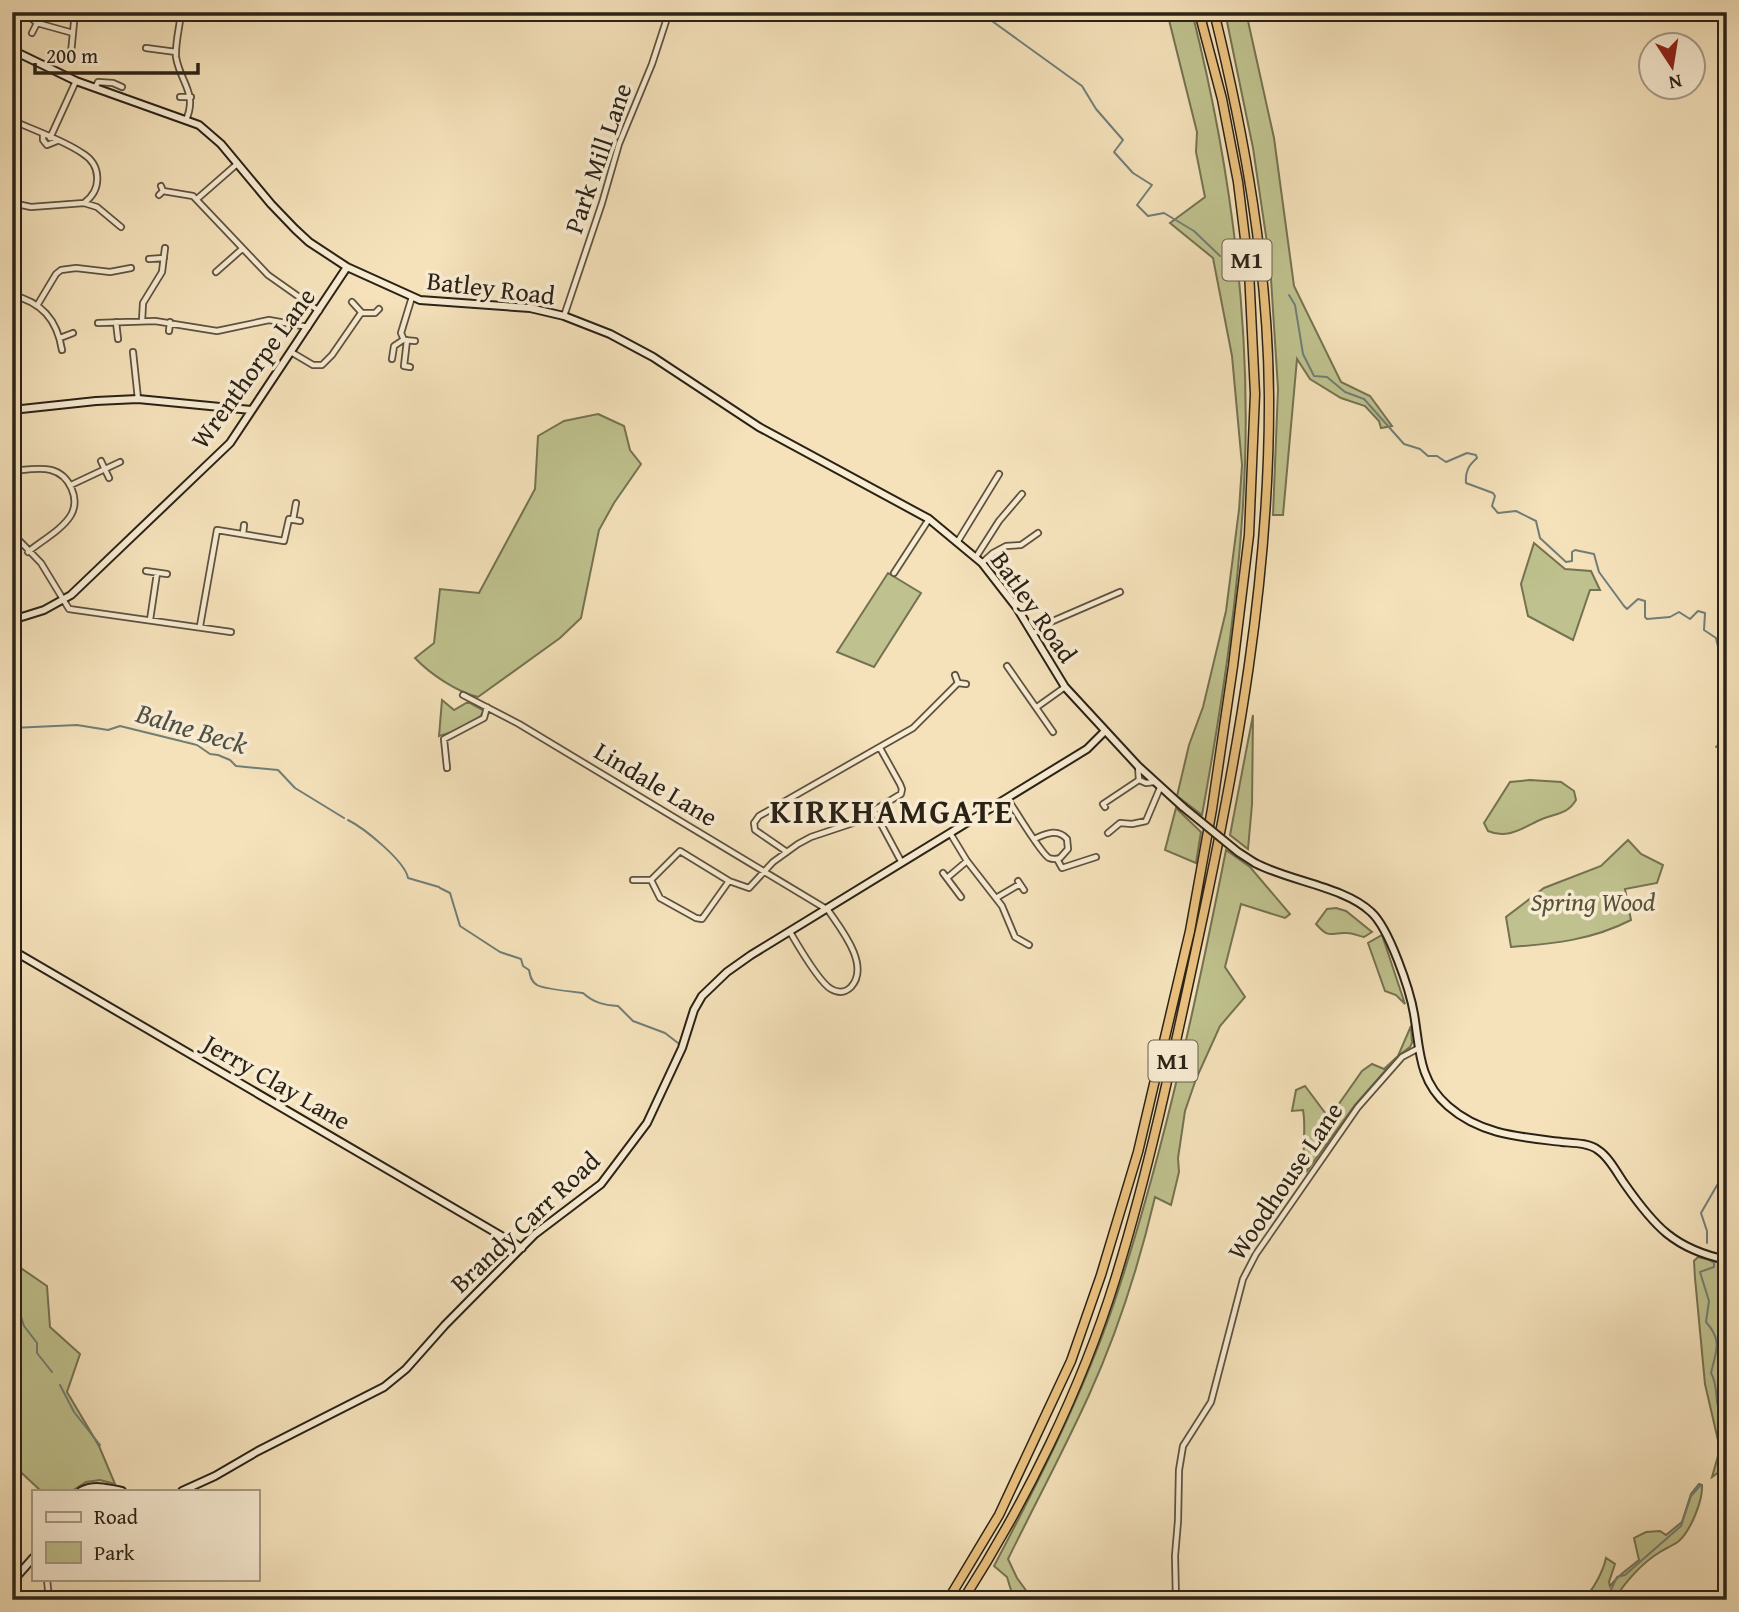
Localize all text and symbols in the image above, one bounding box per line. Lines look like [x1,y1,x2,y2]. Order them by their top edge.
scale bar [35,32,198,76]
north arrow [1638,32,1708,102]
text: 200 m [46,40,98,71]
text: N [1666,68,1685,98]
street label: Park Mill Lane [554,77,641,238]
road number: M1 [1222,240,1272,281]
street label: Batley Road [425,260,557,315]
street label: Wrenthorpe Lane [181,279,324,456]
street label: Batley Road [982,543,1087,671]
water label: Balne Beck [131,691,253,764]
street label: Lindale Lane [587,731,725,836]
district label: KIRKHAMGATE [770,787,1014,835]
park label: Spring Wood [1531,882,1655,921]
street label: Jerry Clay Lane [194,1022,358,1140]
road number: M1 [1148,1041,1198,1082]
street label: Woodhouse Lane [1217,1094,1352,1268]
street label: Brandy Carr Road [441,1142,608,1302]
legend [32,1490,259,1580]
text: Road [94,1501,139,1532]
text: Park [94,1537,135,1568]

